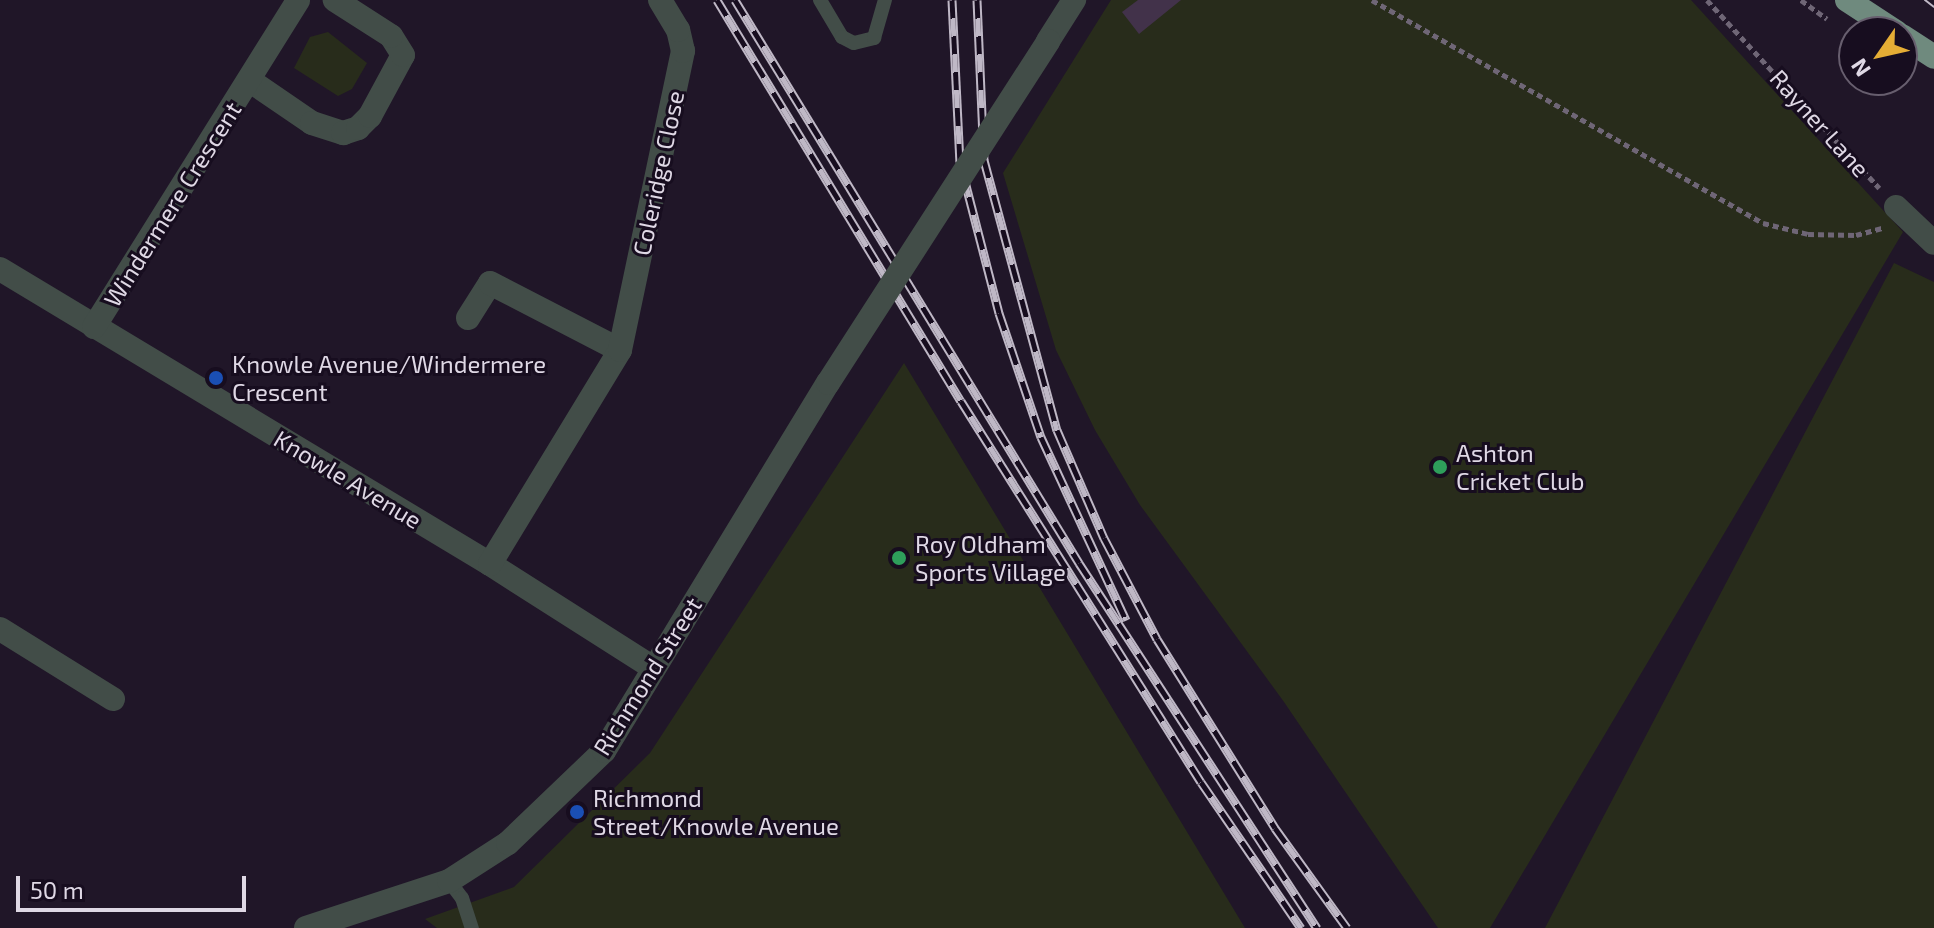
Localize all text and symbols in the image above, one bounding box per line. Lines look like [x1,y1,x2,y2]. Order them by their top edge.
north arrow [1838,16,1918,96]
text: N [1845,54,1875,82]
street label: Rayner Lane [1764,63,1876,183]
street label: Coleridge Close [626,88,690,258]
street label: Windermere Crescent [97,96,247,312]
place label: Knowle Avenue/Windermere Crescent [232,350,547,406]
marker: Knowle Avenue/Windermere Crescent [207,369,225,387]
street label: Knowle Avenue [269,424,427,534]
place label: Ashton Cricket Club [1456,439,1584,495]
marker: Ashton Cricket Club [1431,458,1449,476]
place label: Roy Oldham Sports Village [915,530,1067,586]
marker: Roy Oldham Sports Village [890,549,908,567]
street label: Richmond Street [587,592,707,760]
place label: Richmond Street/Knowle Avenue [593,784,839,840]
marker: Richmond Street/Knowle Avenue [568,803,586,821]
scale bar [20,860,250,910]
text: 50 m [30,875,84,904]

